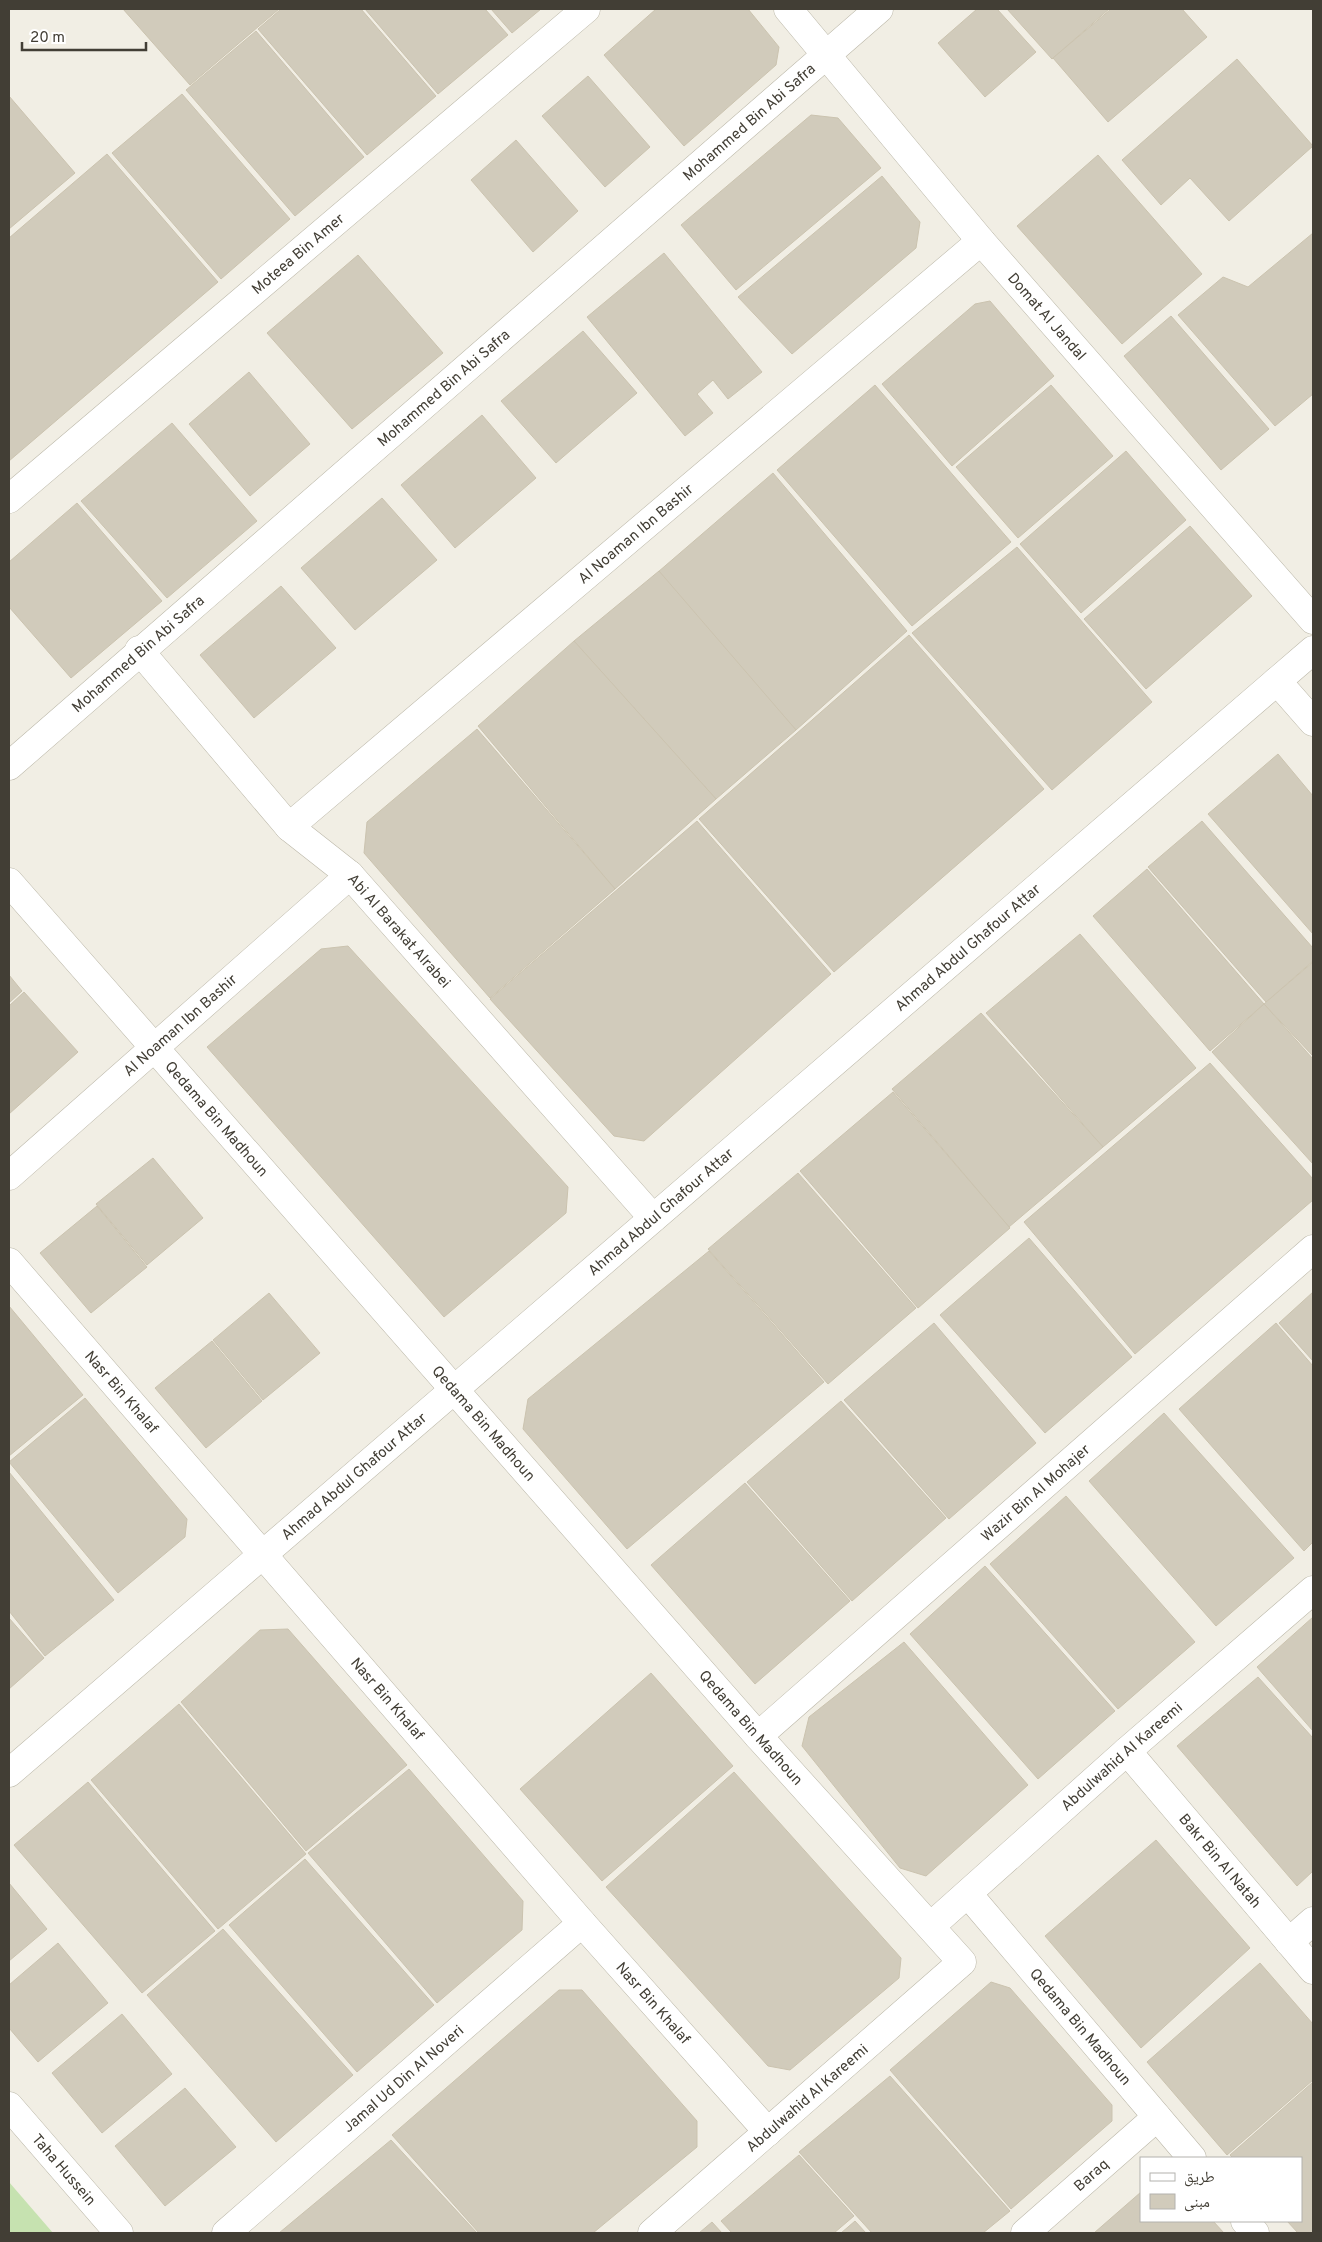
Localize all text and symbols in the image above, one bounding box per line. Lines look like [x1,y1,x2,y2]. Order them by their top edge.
scale bar [22,20,146,52]
text: 20 m [30,29,65,48]
street label: Mohammed Bin Abi Safra [680,60,820,186]
street label: Moteea Bin Amer [249,210,349,300]
street label: Domat Al Jandal [1002,270,1089,365]
street label: Mohammed Bin Abi Safra [374,326,515,452]
street label: Al Noaman Ibn Bashir [575,480,698,589]
street label: Mohammed Bin Abi Safra [69,592,209,718]
street label: Abi Al Barakat Alrabei [342,871,454,993]
street label: Ahmad Abdul Ghafour Attar [892,881,1045,1017]
street label: Al Noaman Ibn Bashir [120,971,242,1082]
street label: Qedama Bin Madhoun [160,1058,271,1182]
street label: Ahmad Abdul Ghafour Attar [585,1145,739,1281]
street label: Nasr Bin Khalaf [80,1348,162,1438]
street label: Qedama Bin Madhoun [427,1362,538,1486]
street label: Ahmad Abdul Ghafour Attar [278,1409,432,1545]
street label: Wazir Bin Al Mohajer [978,1441,1095,1547]
street label: Nasr Bin Khalaf [345,1654,427,1745]
street label: Qedama Bin Madhoun [694,1667,806,1790]
street label: Abdulwahid Al Kareemi [1058,1699,1187,1816]
street label: Bakr Bin Al Natah [1174,1811,1264,1913]
street label: Nasr Bin Khalaf [611,1959,694,2049]
street label: Qedama Bin Madhoun [1024,1965,1134,2090]
street label: Jamal Ud Din Al Noveri [340,2022,469,2138]
street label: Abdulwahid Al Kareemi [743,2041,873,2157]
street label: Taha Hussein [27,2131,99,2210]
street label: Baraq [1071,2156,1113,2196]
legend [1140,2157,1302,2222]
text: طريق [1184,2169,1215,2188]
text: مبنى [1184,2194,1210,2213]

